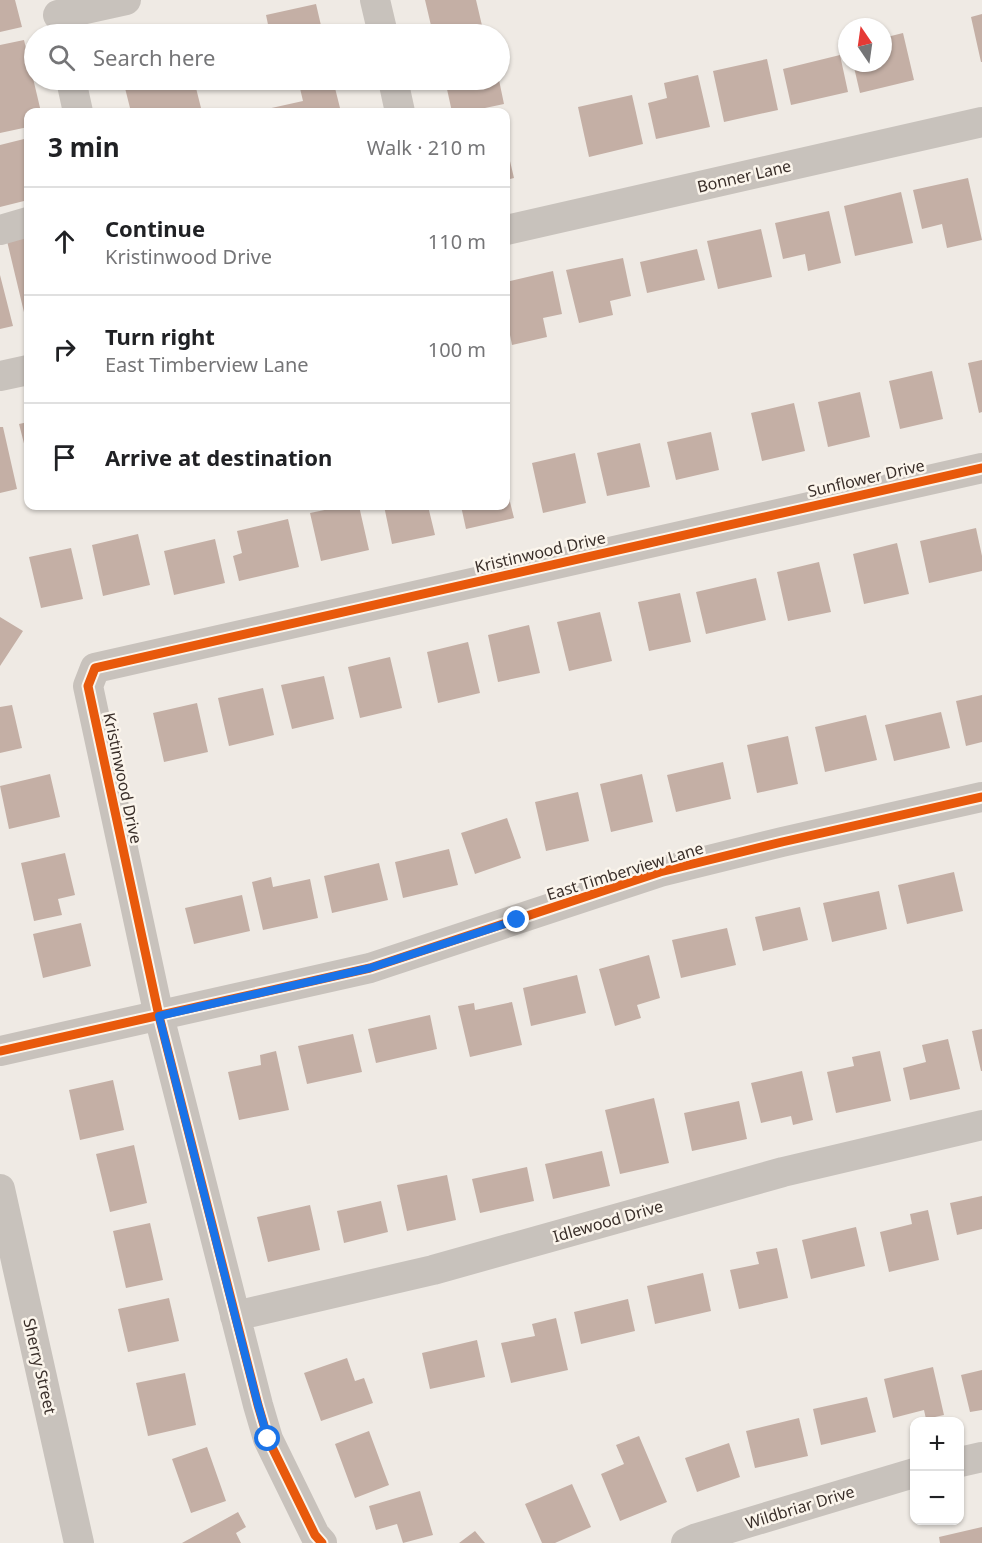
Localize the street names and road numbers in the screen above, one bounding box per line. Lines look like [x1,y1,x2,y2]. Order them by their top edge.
street label: Bonner Lane [695,154,793,198]
street label: Sunflower Drive [805,454,927,502]
street label: Kristinwood Drive [472,526,608,578]
street label: Kristinwood Drive [98,710,148,846]
street label: East Timberview Lane [544,837,706,905]
street label: Idlewood Drive [550,1195,666,1247]
street label: Sherry Street [18,1316,62,1416]
street label: Wildbriar Drive [743,1480,857,1534]

